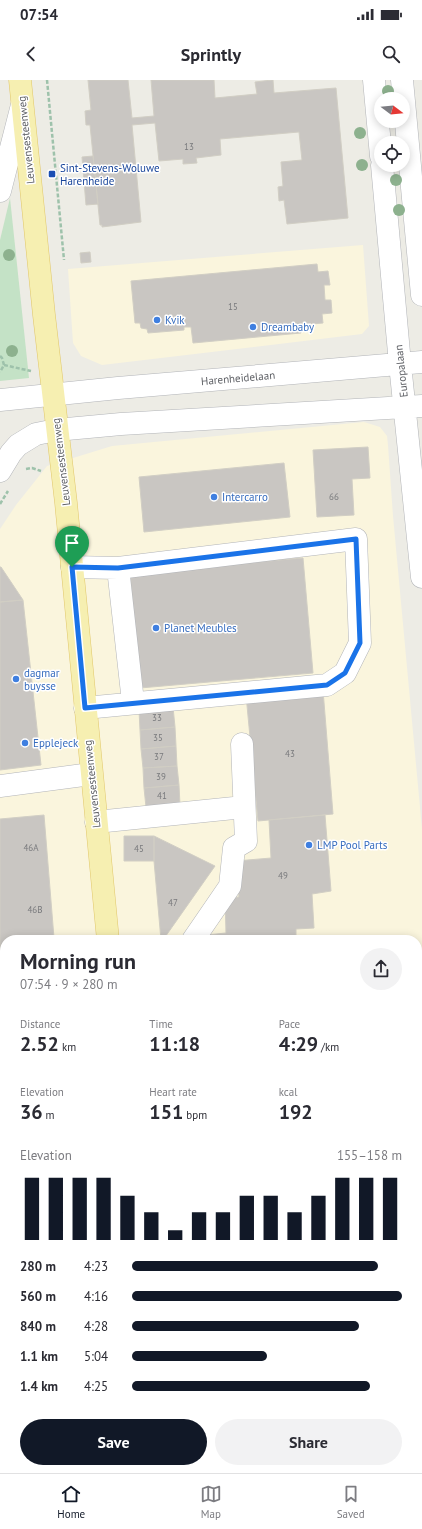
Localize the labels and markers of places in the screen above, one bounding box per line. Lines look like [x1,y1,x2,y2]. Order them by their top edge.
place label: Sint-Stevens-Woluwe Harenheide [60,161,160,188]
marker: Sint-Stevens-Woluwe Harenheide [47,169,57,179]
place label: Kvik [165,313,185,327]
marker: Kvik [152,315,162,325]
place label: Dreambaby [261,320,315,334]
marker: Dreambaby [248,322,258,332]
place label: Intercarro [222,490,268,504]
marker: Intercarro [209,492,219,502]
pin [55,526,89,567]
place label: Planet Meubles [164,621,237,635]
marker: Planet Meubles [151,623,161,633]
place label: dagmar buysse [24,666,60,693]
marker: dagmar buysse [11,674,21,684]
place label: Epplejeck [33,736,79,750]
marker: Epplejeck [20,738,30,748]
place label: LMP Pool Parts [317,838,388,852]
marker: LMP Pool Parts [304,840,314,850]

